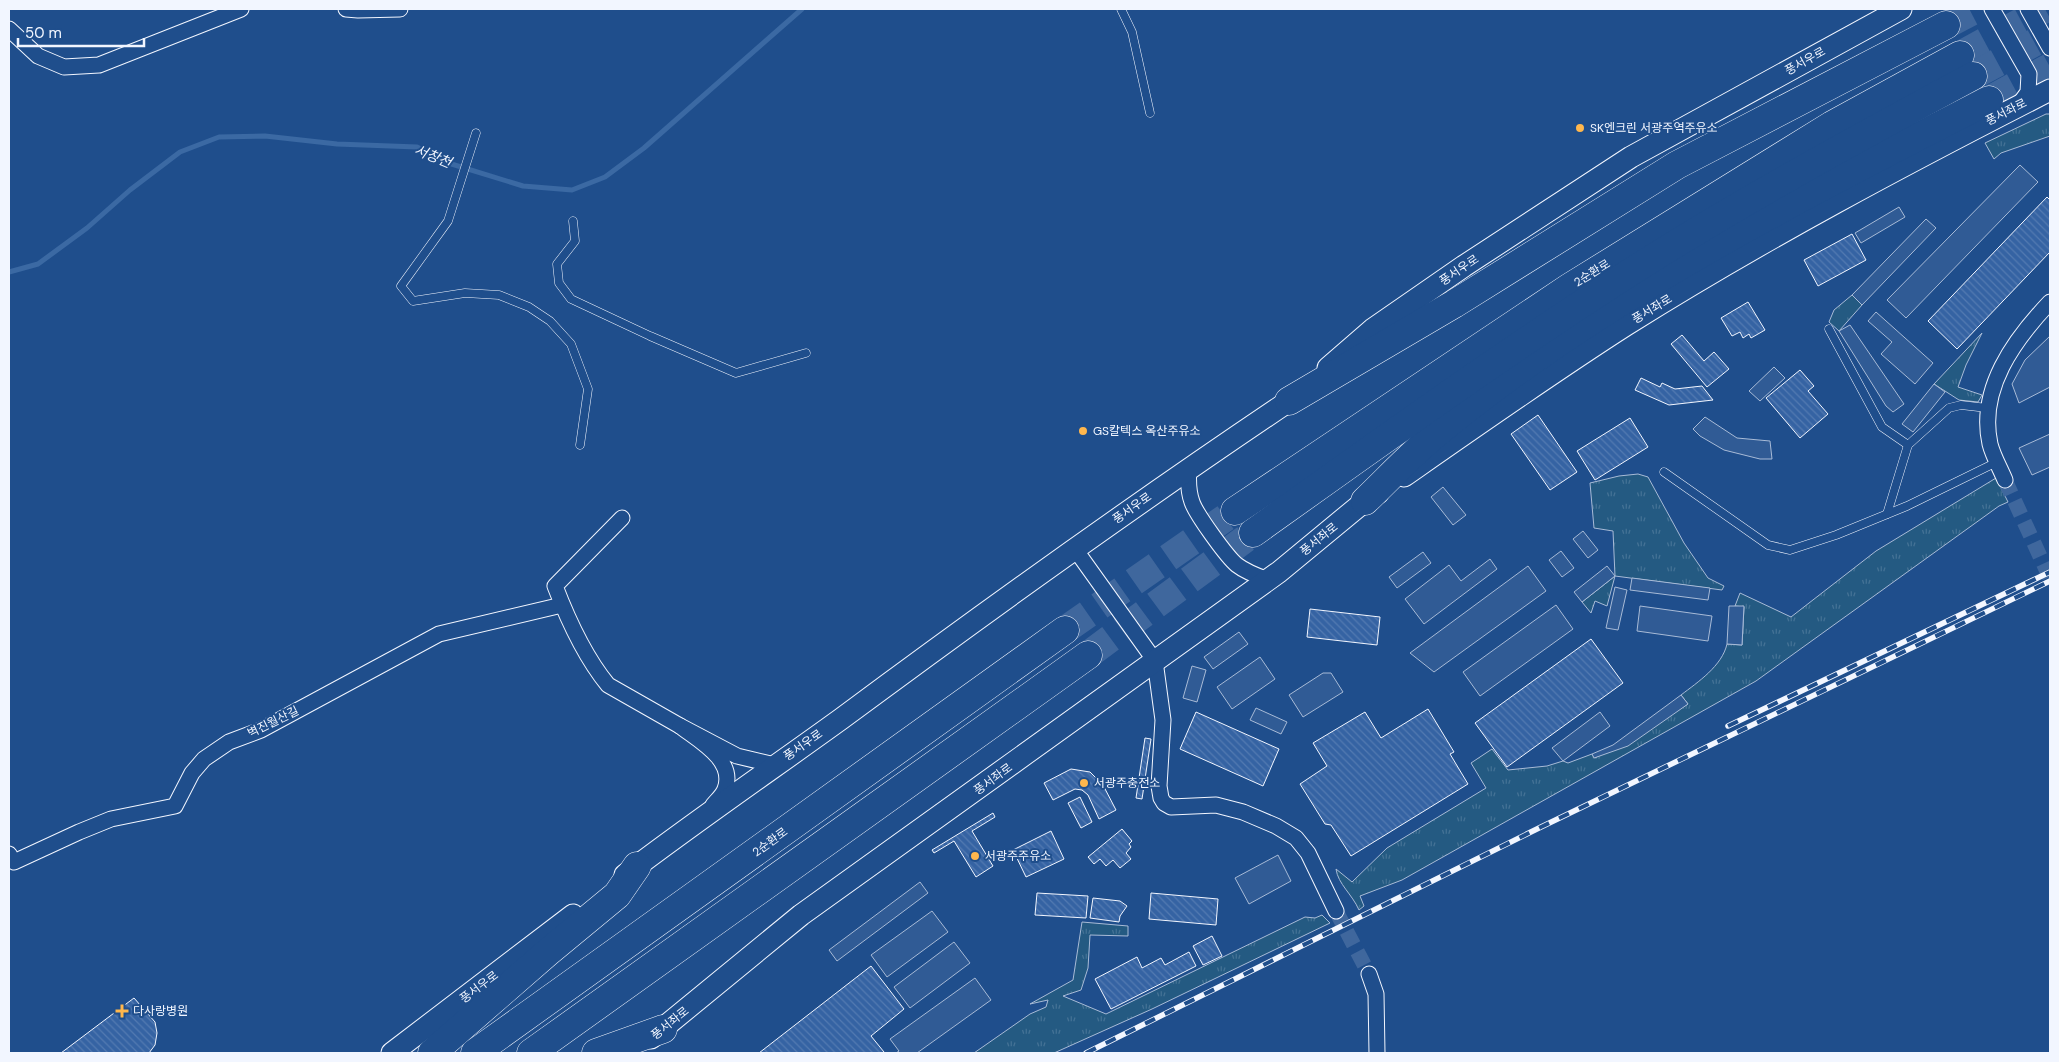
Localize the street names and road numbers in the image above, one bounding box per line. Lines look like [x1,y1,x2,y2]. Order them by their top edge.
street label: 풍서우로 [1782,43,1828,79]
street label: 풍서좌로 [1983,95,2029,129]
street label: 풍서우로 [1436,251,1482,289]
street label: 2순환로 [1571,256,1613,290]
street label: 풍서좌로 [1629,291,1675,327]
street label: 풍서우로 [1109,489,1155,527]
street label: 풍서좌로 [1297,519,1341,559]
street label: 벽진월산길 [245,703,301,741]
street label: 풍서우로 [780,726,826,764]
street label: 풍서좌로 [970,760,1016,798]
street label: 2순환로 [749,824,791,860]
street label: 풍서우로 [457,967,501,1007]
street label: 풍서좌로 [648,1003,692,1043]

